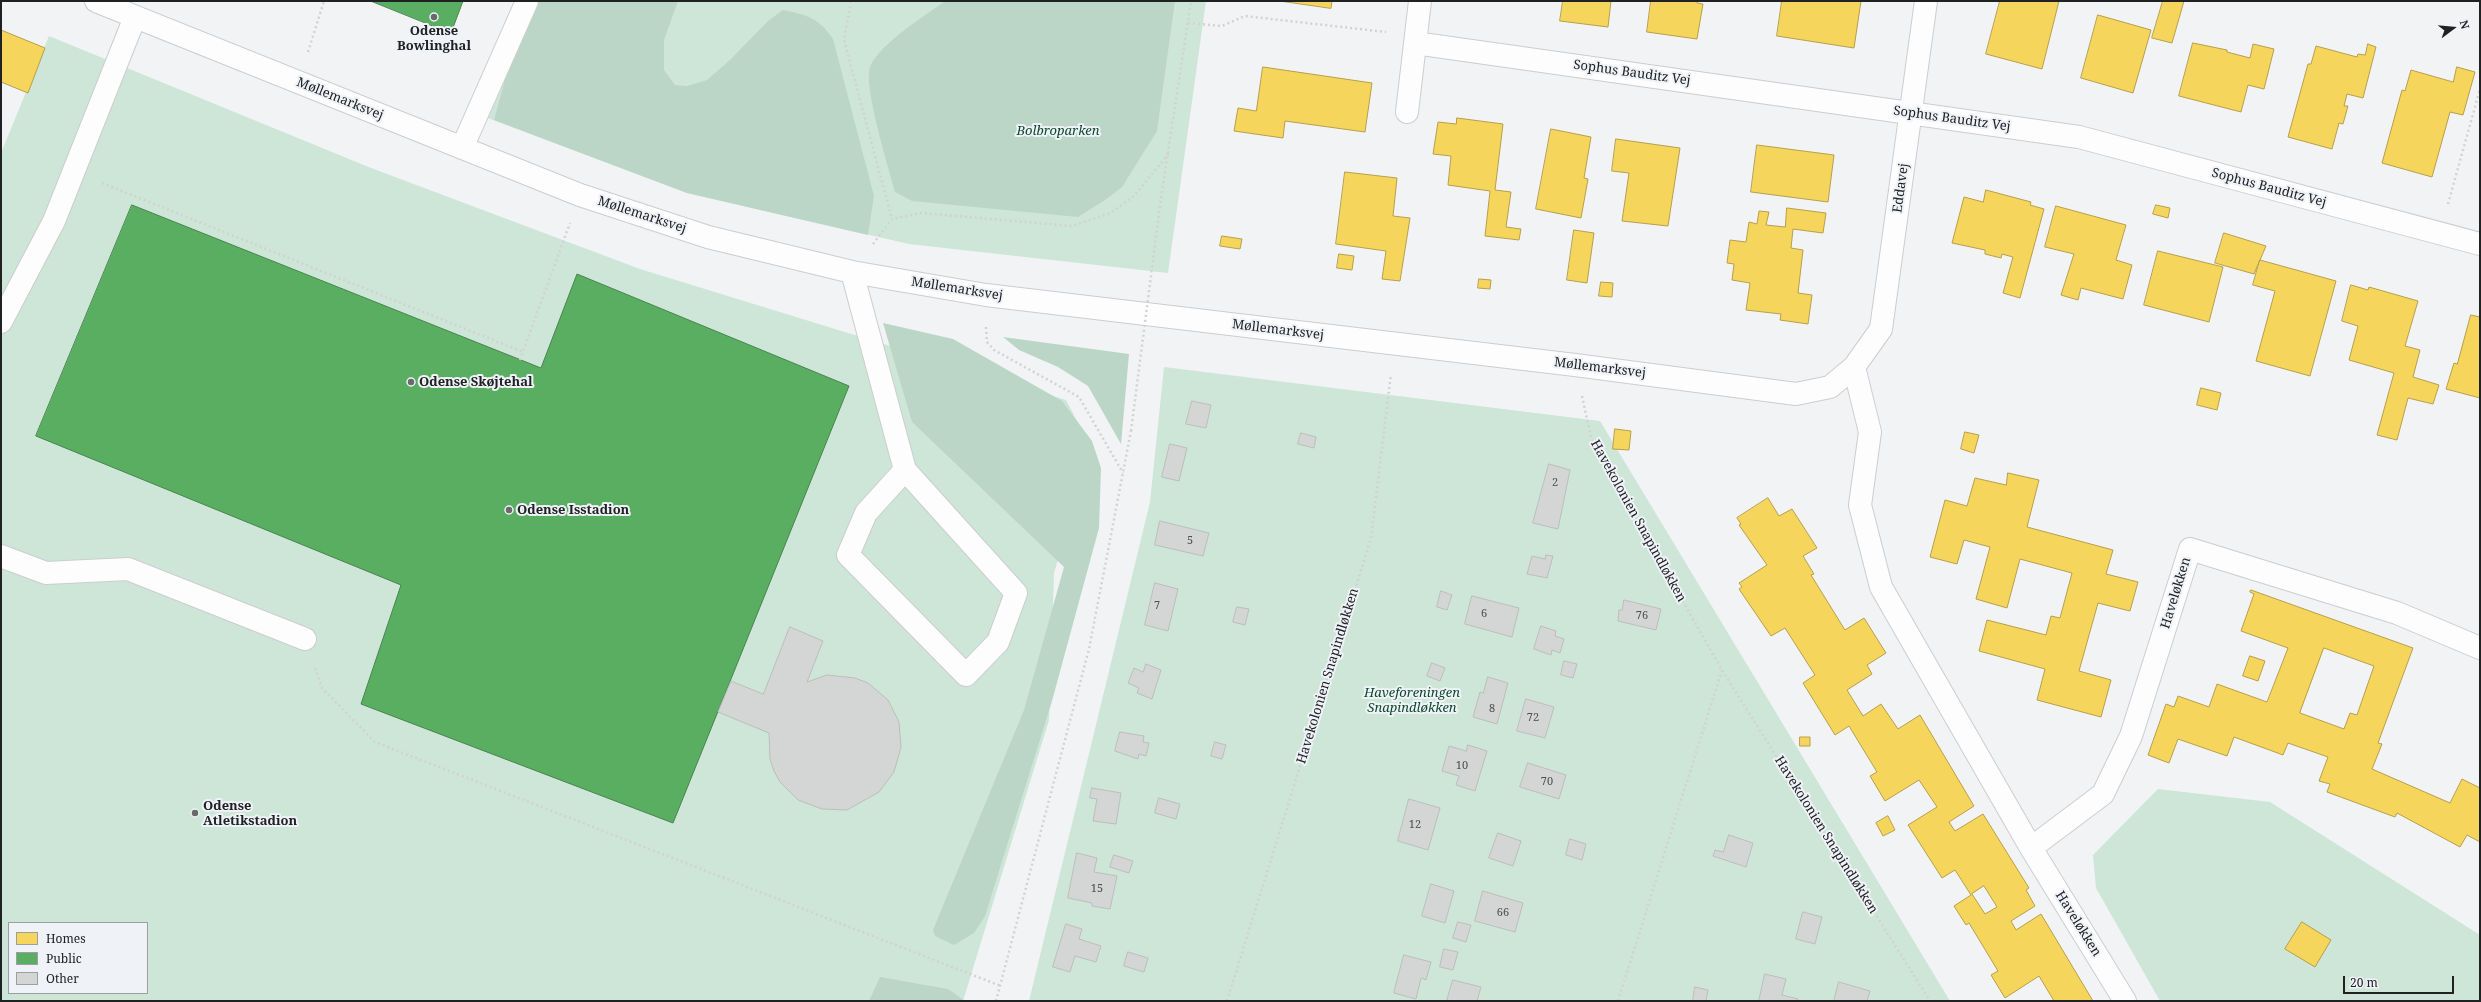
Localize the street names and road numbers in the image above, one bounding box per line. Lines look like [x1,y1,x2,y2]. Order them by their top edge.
street label: Sophus Bauditz Vej [1573,57,1691,89]
street label: Møllemarksvej [294,74,386,124]
street label: Sophus Bauditz Vej [1893,103,2011,135]
street label: Eddavej [1890,162,1912,214]
street label: Sophus Bauditz Vej [2210,165,2328,211]
street label: Møllemarksvej [596,193,688,237]
street label: Møllemarksvej [910,274,1004,304]
street label: Møllemarksvej [1231,317,1325,343]
street label: Møllemarksvej [1553,355,1647,381]
street label: Havekolonien Snapindløkken [1587,437,1689,605]
street label: Haveløkken [2158,555,2194,631]
street label: Havekolonien Snapindløkken [1294,586,1362,766]
street label: Havekolonien Snapindløkken [1771,753,1881,917]
street label: Haveløkken [2052,889,2104,959]

